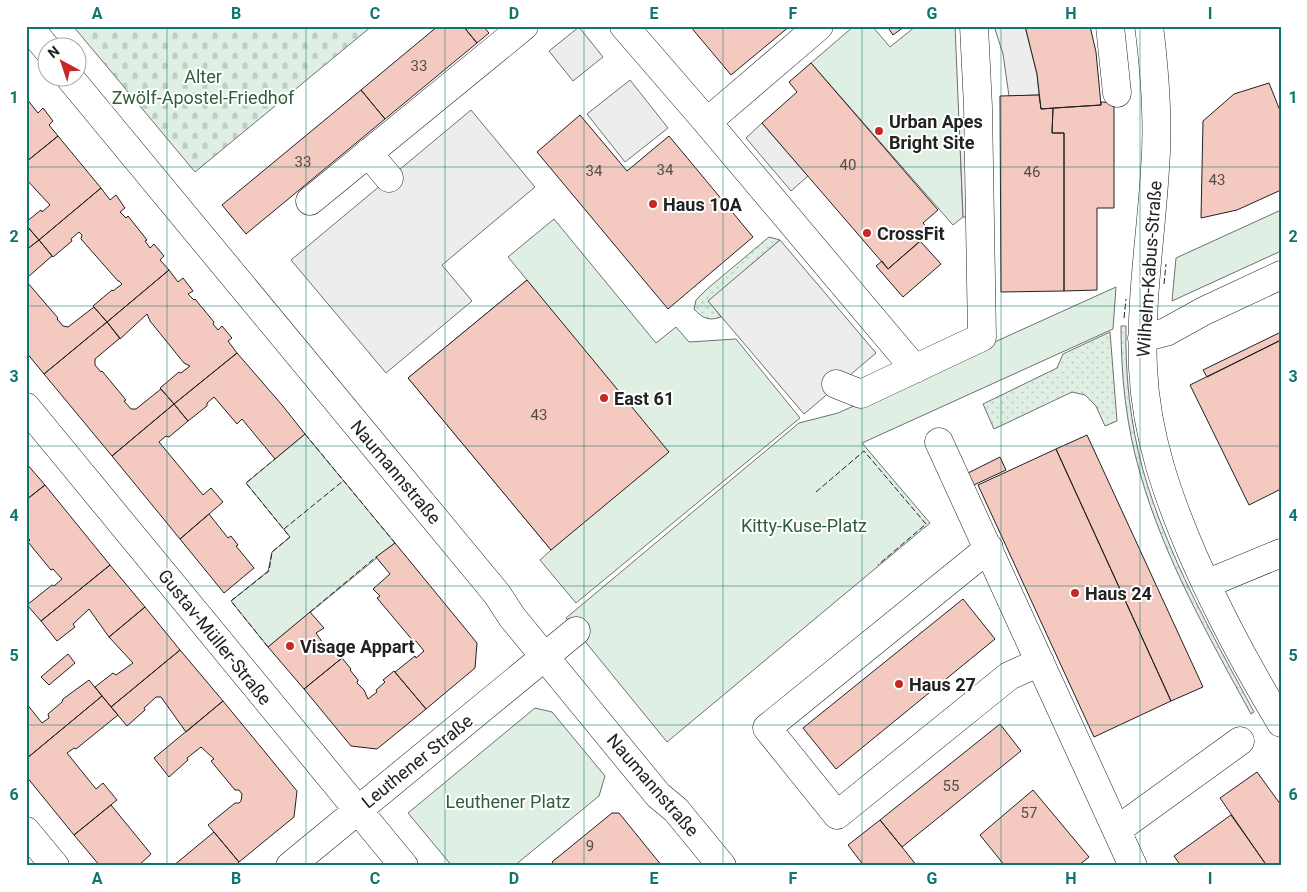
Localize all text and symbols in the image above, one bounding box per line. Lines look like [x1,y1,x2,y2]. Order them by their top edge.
text: A [92,4,103,23]
text: B [231,4,241,23]
text: C [370,4,380,23]
text: D [509,4,519,23]
text: E [650,4,659,23]
text: F [789,4,798,23]
text: G [927,4,938,23]
text: H [1065,4,1077,23]
text: I [1208,4,1212,23]
north arrow [38,38,88,88]
text: N [45,43,63,61]
house number: 33 [411,57,427,75]
park label: Alter Zwölf-Apostel-Friedhof [112,66,295,108]
text: 1 [9,88,19,107]
text: 1 [1288,88,1298,107]
place label: Urban Apes Bright Site [889,111,983,153]
marker: Urban Apes Bright Site [873,125,885,137]
house number: 33 [295,153,311,171]
house number: 40 [840,156,856,174]
house number: 34 [657,161,674,179]
house number: 34 [586,162,603,180]
house number: 46 [1024,163,1040,181]
house number: 43 [1209,171,1225,189]
street label: Wilhelm-Kabus-Straße [1132,180,1166,358]
place label: Haus 10A [663,194,743,215]
marker: Haus 10A [647,198,659,210]
place label: CrossFit [877,223,944,244]
text: 2 [9,227,19,246]
marker: CrossFit [861,227,873,239]
text: 2 [1288,227,1298,246]
text: 3 [9,367,19,386]
text: 3 [1288,367,1298,386]
place label: East 61 [614,388,674,409]
marker: East 61 [598,392,610,404]
house number: 43 [531,406,547,424]
street label: Naumannstraße [347,416,445,528]
text: 4 [9,506,19,525]
text: 4 [1288,506,1298,525]
park label: Kitty-Kuse-Platz [741,515,867,536]
street label: Gustav-Müller-Straße [154,565,276,709]
place label: Haus 24 [1085,583,1152,604]
marker: Haus 24 [1069,587,1081,599]
place label: Visage Appart [300,636,415,657]
marker: Visage Appart [284,640,296,652]
text: 5 [9,646,19,665]
text: 5 [1288,646,1298,665]
place label: Haus 27 [909,674,976,695]
marker: Haus 27 [893,678,905,690]
street label: Leuthener Straße [357,710,477,812]
street label: Naumannstraße [603,729,703,841]
house number: 55 [943,777,959,795]
text: 6 [9,785,19,804]
text: 6 [1288,785,1298,804]
park label: Leuthener Platz [446,791,571,812]
house number: 57 [1021,804,1037,822]
house number: 9 [586,837,594,855]
text: A [92,869,103,888]
text: B [231,869,241,888]
text: C [370,869,380,888]
text: D [509,869,519,888]
text: E [650,869,659,888]
text: F [789,869,798,888]
text: G [927,869,938,888]
text: H [1065,869,1077,888]
text: I [1208,869,1212,888]

